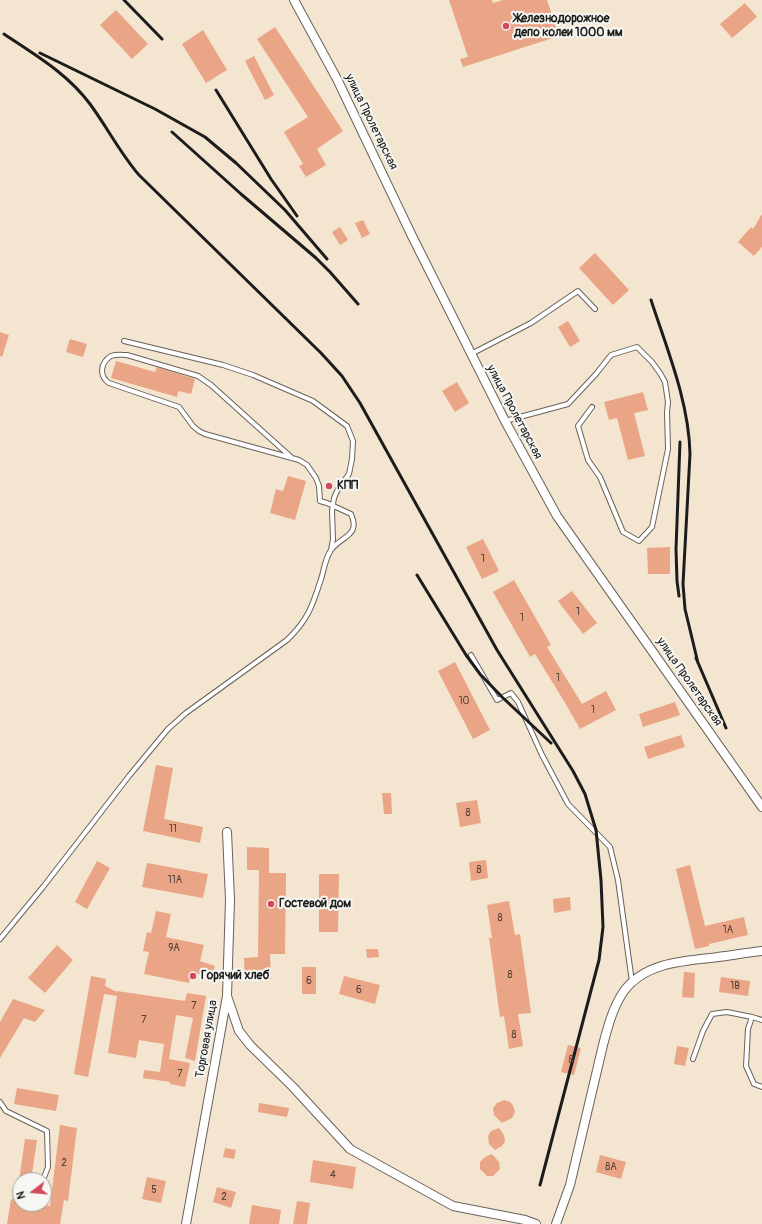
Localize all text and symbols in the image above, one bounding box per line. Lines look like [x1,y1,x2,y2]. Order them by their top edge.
place label: Железнодорожное депо колеи 1000 мм [514,12,623,40]
marker: Железнодорожное депо колеи 1000 мм [501,21,511,31]
street label: улица Пролетарская [342,72,400,172]
street label: улица Пролетарская [483,362,545,462]
place label: КПП [337,479,358,493]
marker: КПП [324,481,334,491]
house number: 1 [481,553,485,565]
house number: 1 [576,606,580,618]
house number: 1 [520,612,524,624]
street label: улица Пролетарская [653,635,725,729]
house number: 1 [556,672,560,684]
house number: 10 [459,695,469,707]
house number: 1 [591,704,595,716]
house number: 8 [465,807,471,819]
house number: 11 [169,823,177,835]
house number: 8 [476,864,482,876]
house number: 11А [168,874,182,886]
place label: Гостевой дом [279,897,351,911]
marker: Гостевой дом [266,899,276,909]
house number: 8 [497,912,503,924]
house number: 1А [723,924,733,936]
house number: 9А [168,942,180,954]
place label: Горячий хлеб [201,969,269,983]
house number: 8 [507,969,513,981]
marker: Горячий хлеб [188,971,198,981]
house number: 6 [306,975,312,987]
house number: 1В [730,980,740,992]
house number: 6 [356,984,362,996]
street label: Торговая улица [193,999,221,1079]
house number: 7 [191,1000,197,1012]
house number: 7 [141,1014,147,1026]
house number: 8 [511,1029,517,1041]
house number: 8 [568,1054,574,1066]
house number: 7 [177,1068,183,1080]
house number: 2 [61,1157,67,1169]
house number: 8А [605,1161,617,1173]
house number: 4 [330,1169,336,1181]
north arrow [12,1172,52,1212]
house number: 5 [151,1184,157,1196]
text: N [14,1190,28,1201]
house number: 2 [221,1191,227,1203]

